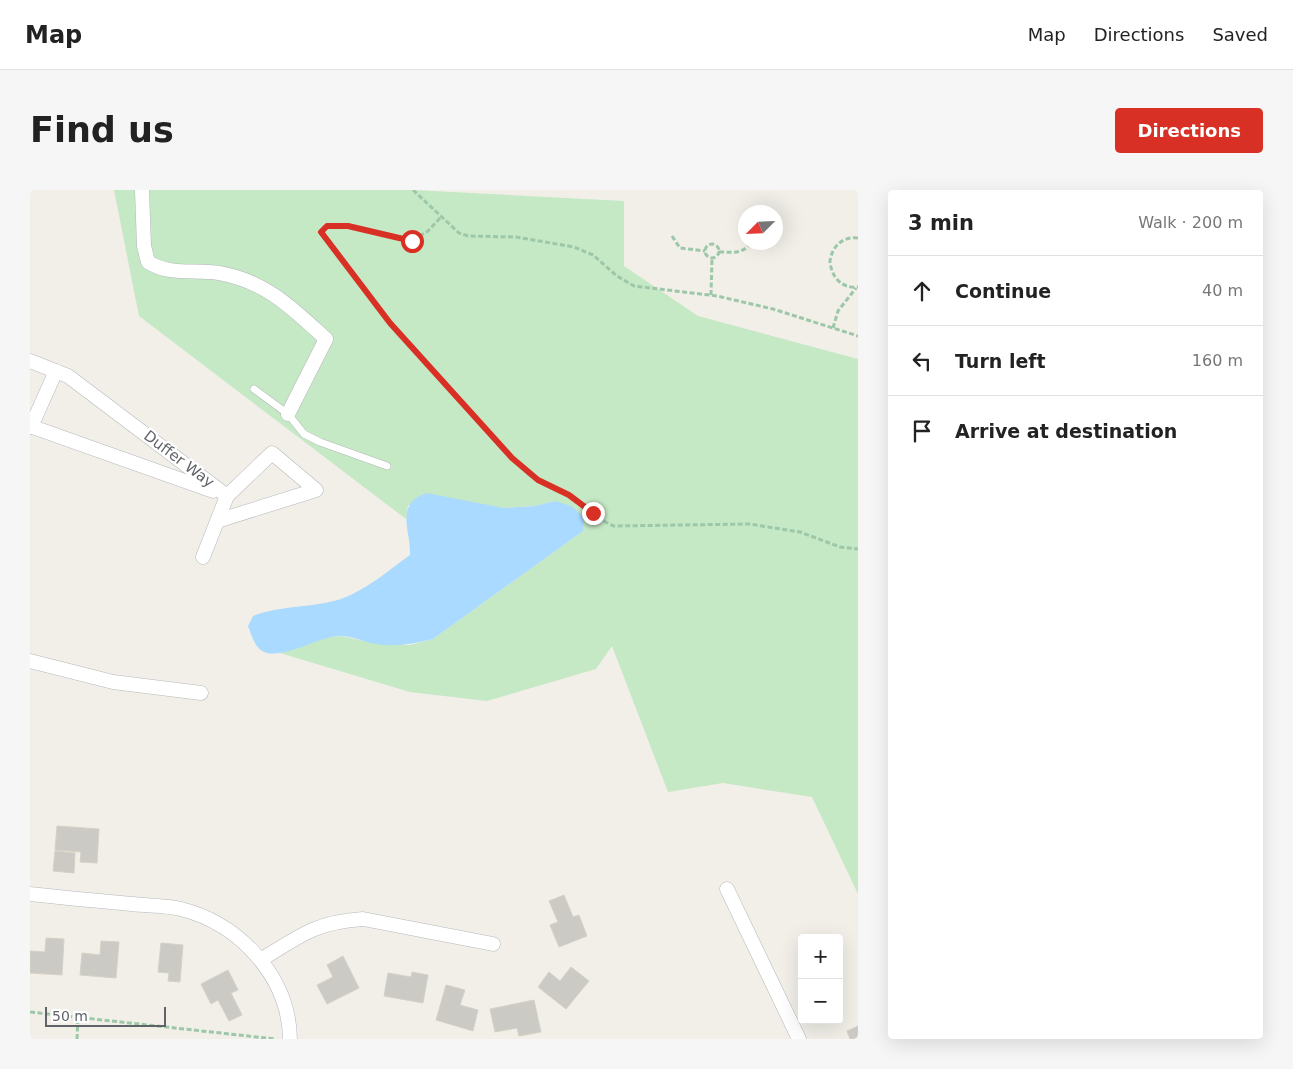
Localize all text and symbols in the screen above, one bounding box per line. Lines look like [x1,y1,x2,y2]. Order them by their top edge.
text: Map [25,21,82,49]
text: Map [1028,24,1066,45]
text: Directions [1094,24,1184,45]
text: Saved [1212,24,1268,45]
button: Directions [1115,108,1263,153]
text: Find us [30,110,174,150]
north arrow [738,205,783,250]
text: 3 min [908,211,974,235]
text: Walk · 200 m [1138,213,1243,232]
route start [401,230,424,253]
icon: ahead [908,277,936,305]
text: Continue [955,280,1051,302]
text: 40 m [1202,281,1243,300]
icon: left [908,347,936,375]
text: Turn left [955,350,1046,372]
text: 160 m [1192,351,1243,370]
icon: arrive [908,417,936,445]
text: Arrive at destination [955,420,1177,442]
street label: Duffer Way [140,427,218,491]
route end [582,502,605,525]
map controls [798,934,843,1024]
button: + [798,934,843,979]
button: − [798,979,843,1024]
scale bar [45,1004,166,1027]
text: 50 m [52,1008,88,1024]

